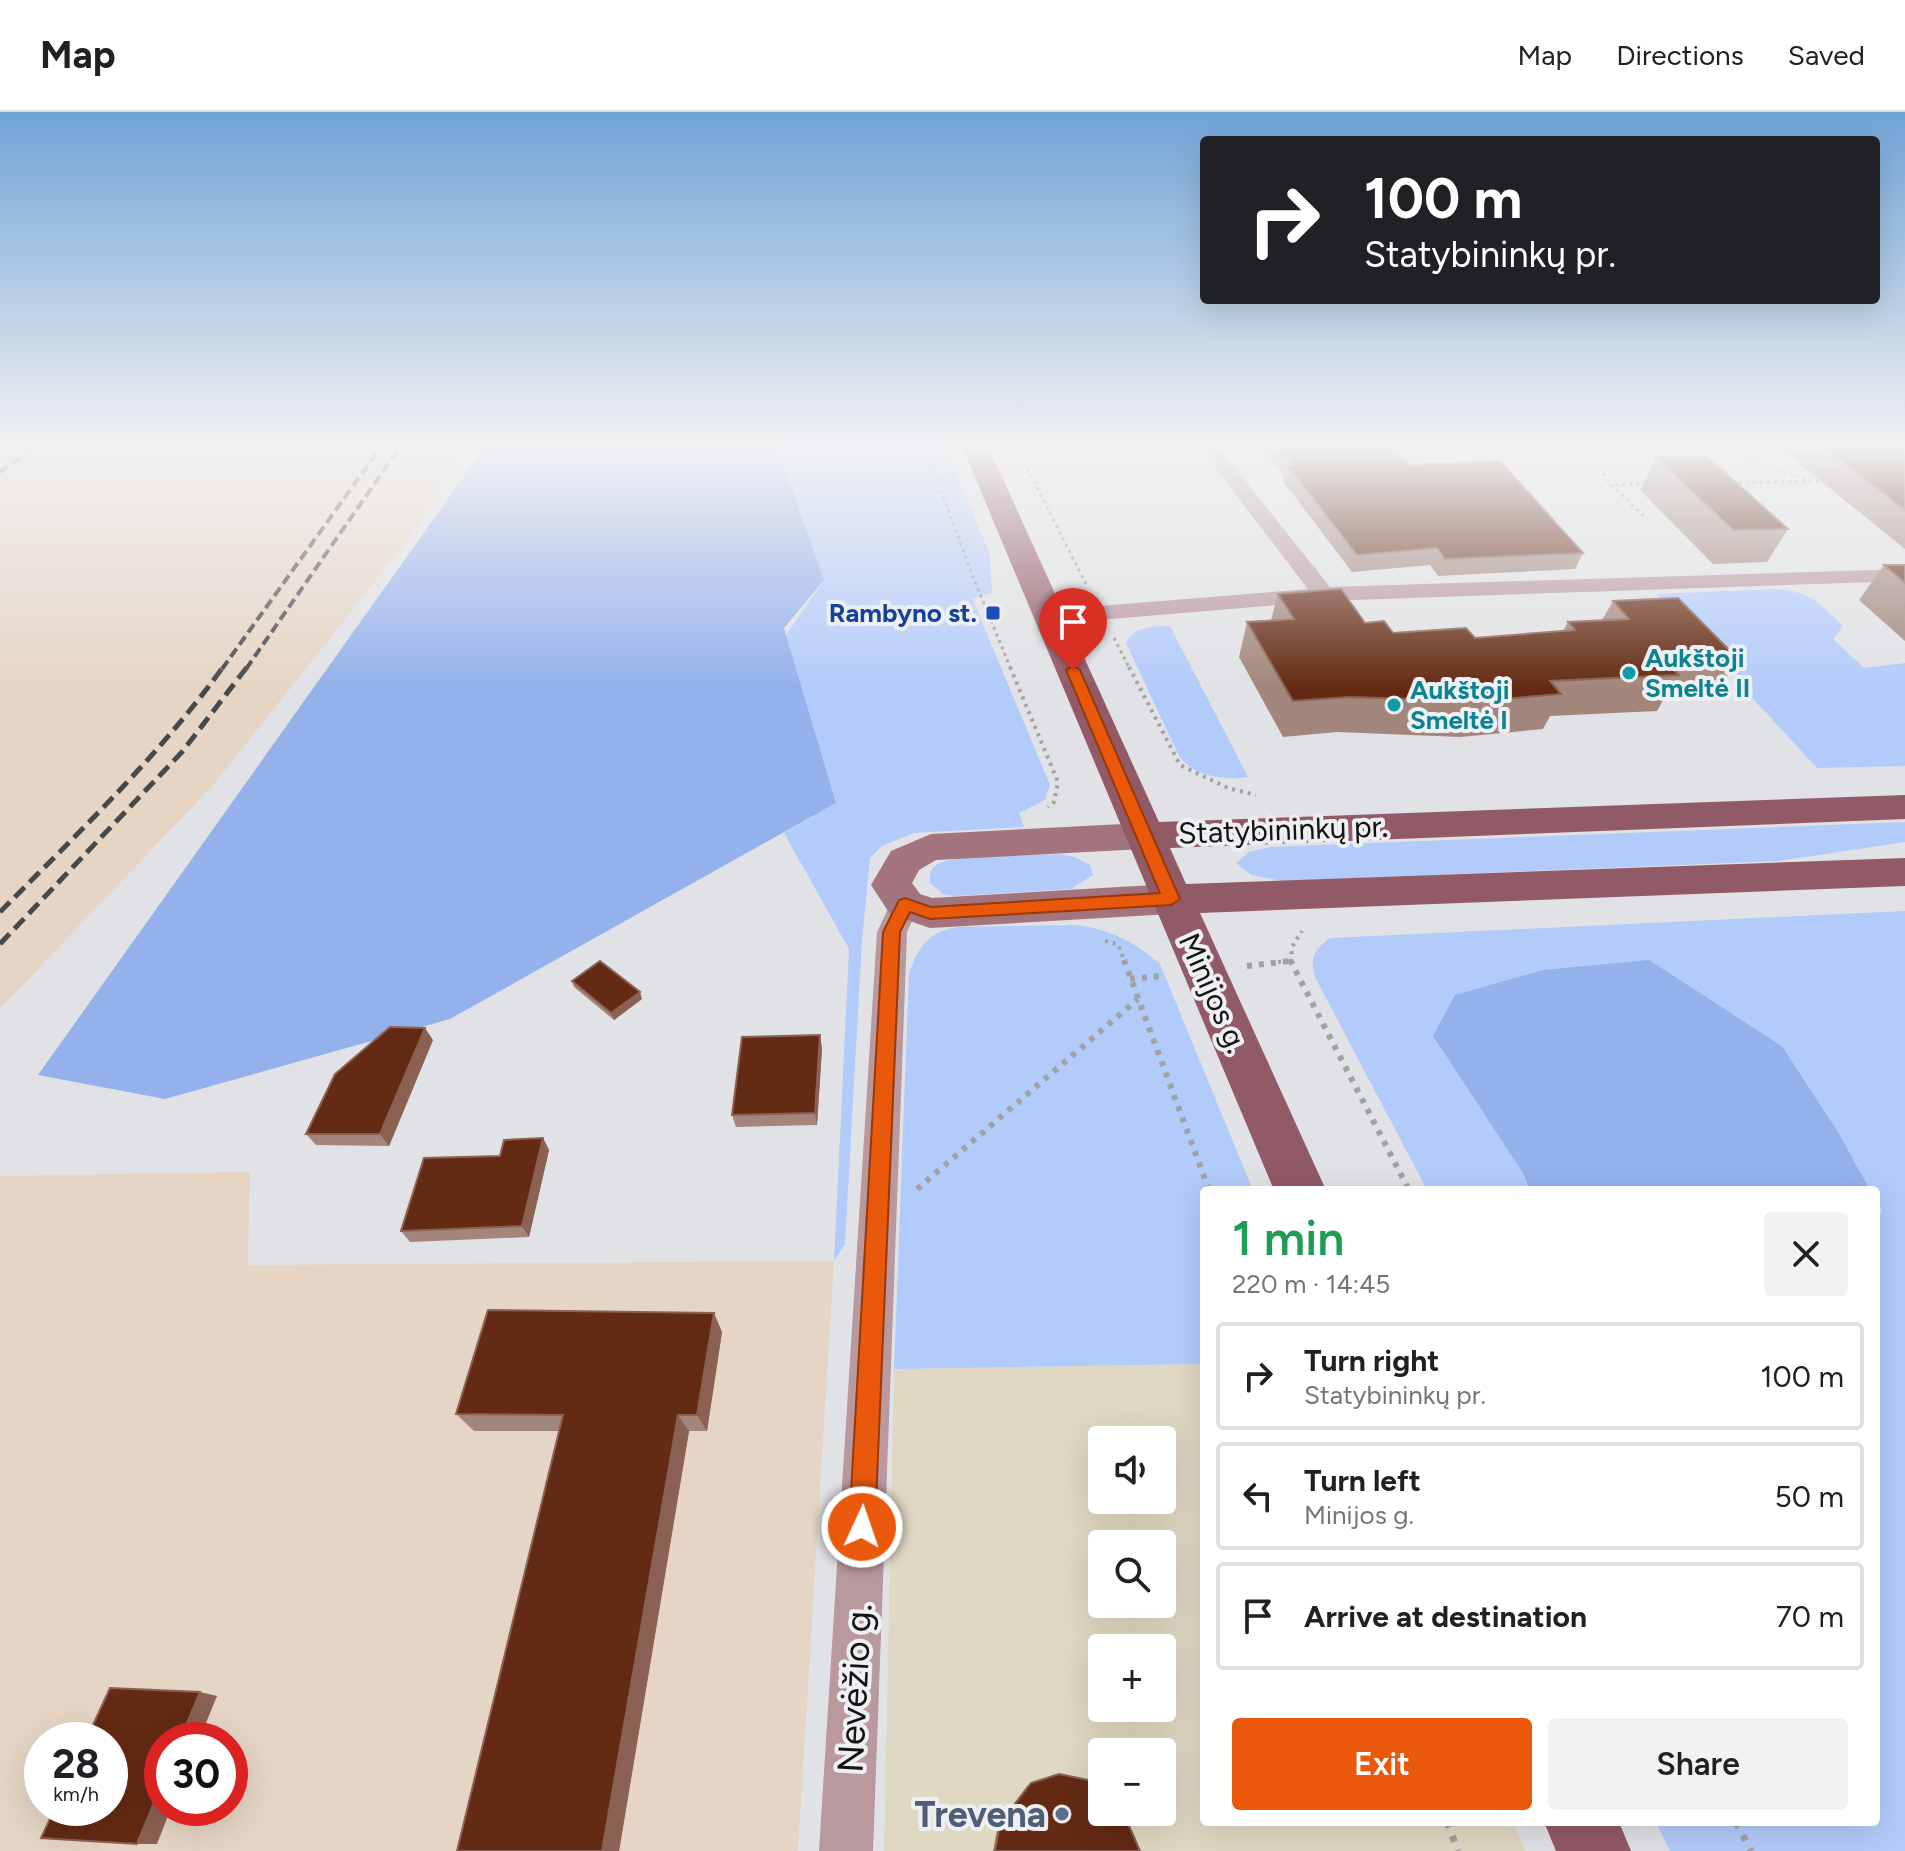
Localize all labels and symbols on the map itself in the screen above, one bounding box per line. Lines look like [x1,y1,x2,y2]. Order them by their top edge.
pin [1039,588,1107,670]
place label: Rambyno st. [829,597,977,629]
marker: Rambyno st. [984,604,1002,622]
place label: Aukštoji Smeltė II [1645,642,1750,704]
marker: Aukštoji Smeltė II [1620,664,1638,682]
place label: Aukštoji Smeltė I [1410,674,1510,736]
marker: Aukštoji Smeltė I [1385,696,1403,714]
street label: Statybininkų pr. [1177,807,1389,852]
street label: Minijos g. [1171,927,1256,1058]
position arrow [820,1485,904,1569]
street label: Nevėžio g. [829,1602,880,1774]
speed limit sign: 30 [144,1722,248,1826]
place label: Trevena [915,1793,1046,1836]
marker: Trevena [1053,1805,1071,1823]

